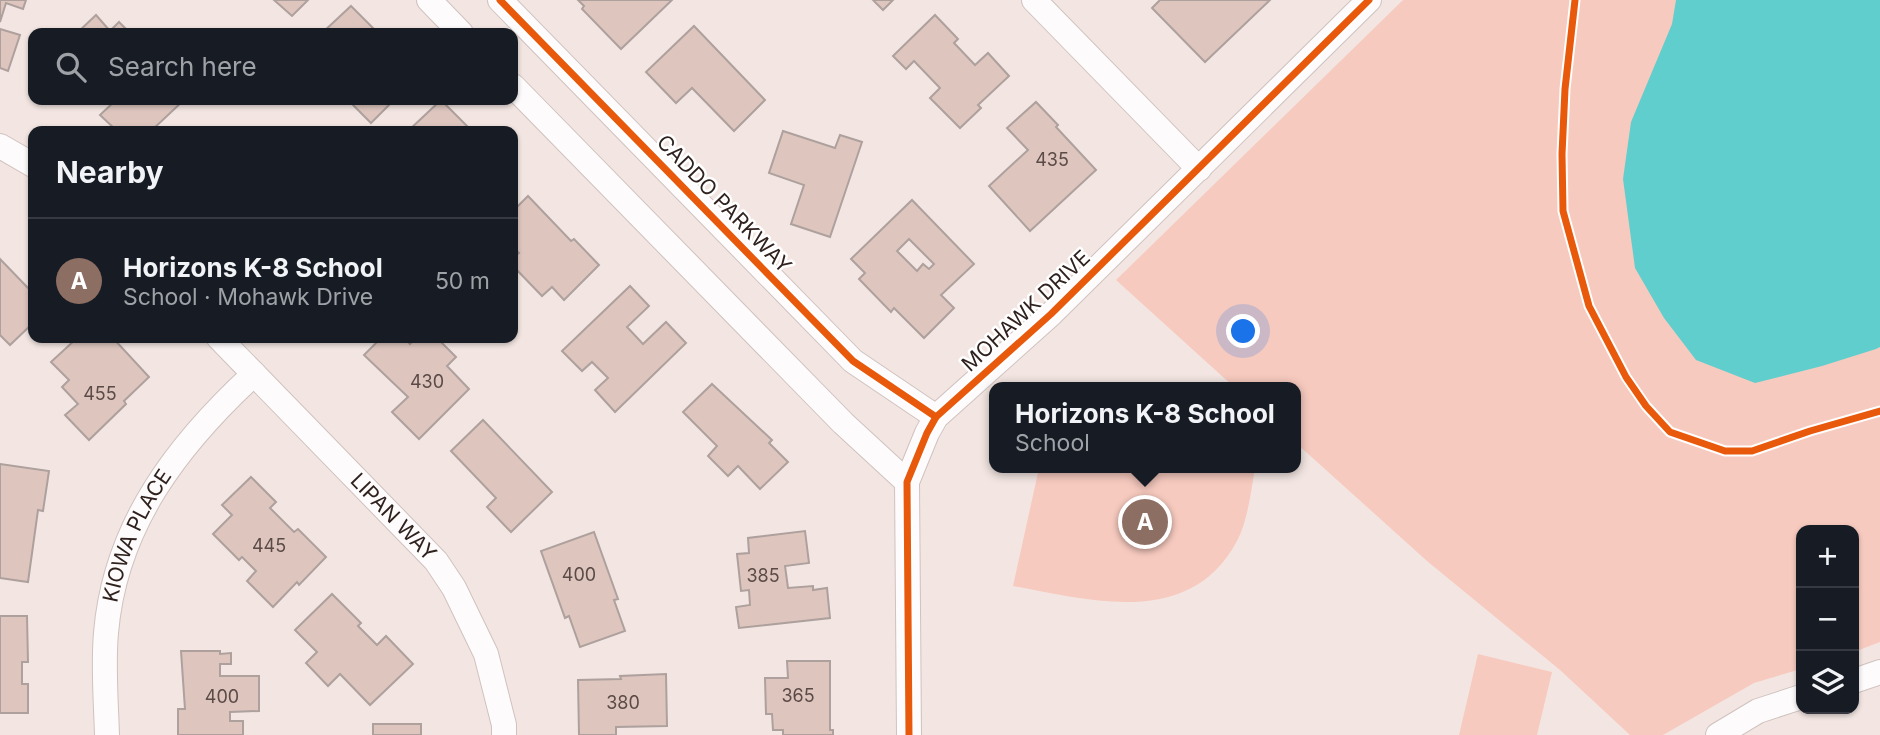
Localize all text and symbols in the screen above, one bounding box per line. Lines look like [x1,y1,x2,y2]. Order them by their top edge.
search box [28,28,518,105]
icon: search [52,48,90,86]
text: Search here [108,51,257,82]
street label: CADDO PARKWAY [652,129,797,278]
house number: 435 [1035,149,1069,170]
text: Nearby [56,154,164,190]
street label: MOHAWK DRIVE [956,245,1095,376]
text: Horizons K-8 School [123,252,383,283]
text: A [70,267,88,295]
text: 50 m [435,267,490,295]
text: School · Mohawk Drive [123,283,373,311]
your location [1226,314,1260,348]
house number: 430 [410,371,444,392]
popup [989,382,1301,473]
house number: 455 [83,383,117,404]
text: Horizons K-8 School [1015,398,1275,429]
text: School [1015,429,1090,457]
street label: KIOWA PLACE [97,464,176,604]
street label: LIPAN WAY [346,468,442,566]
pin: A [1122,496,1168,548]
map controls [1796,525,1859,714]
button: + [1796,525,1859,588]
house number: 445 [252,535,286,556]
house number: 400 [562,564,596,585]
house number: 385 [746,565,780,586]
button: − [1796,588,1859,651]
button: layers [1796,651,1859,714]
house number: 365 [781,685,815,706]
house number: 400 [205,686,239,707]
house number: 380 [606,692,640,713]

